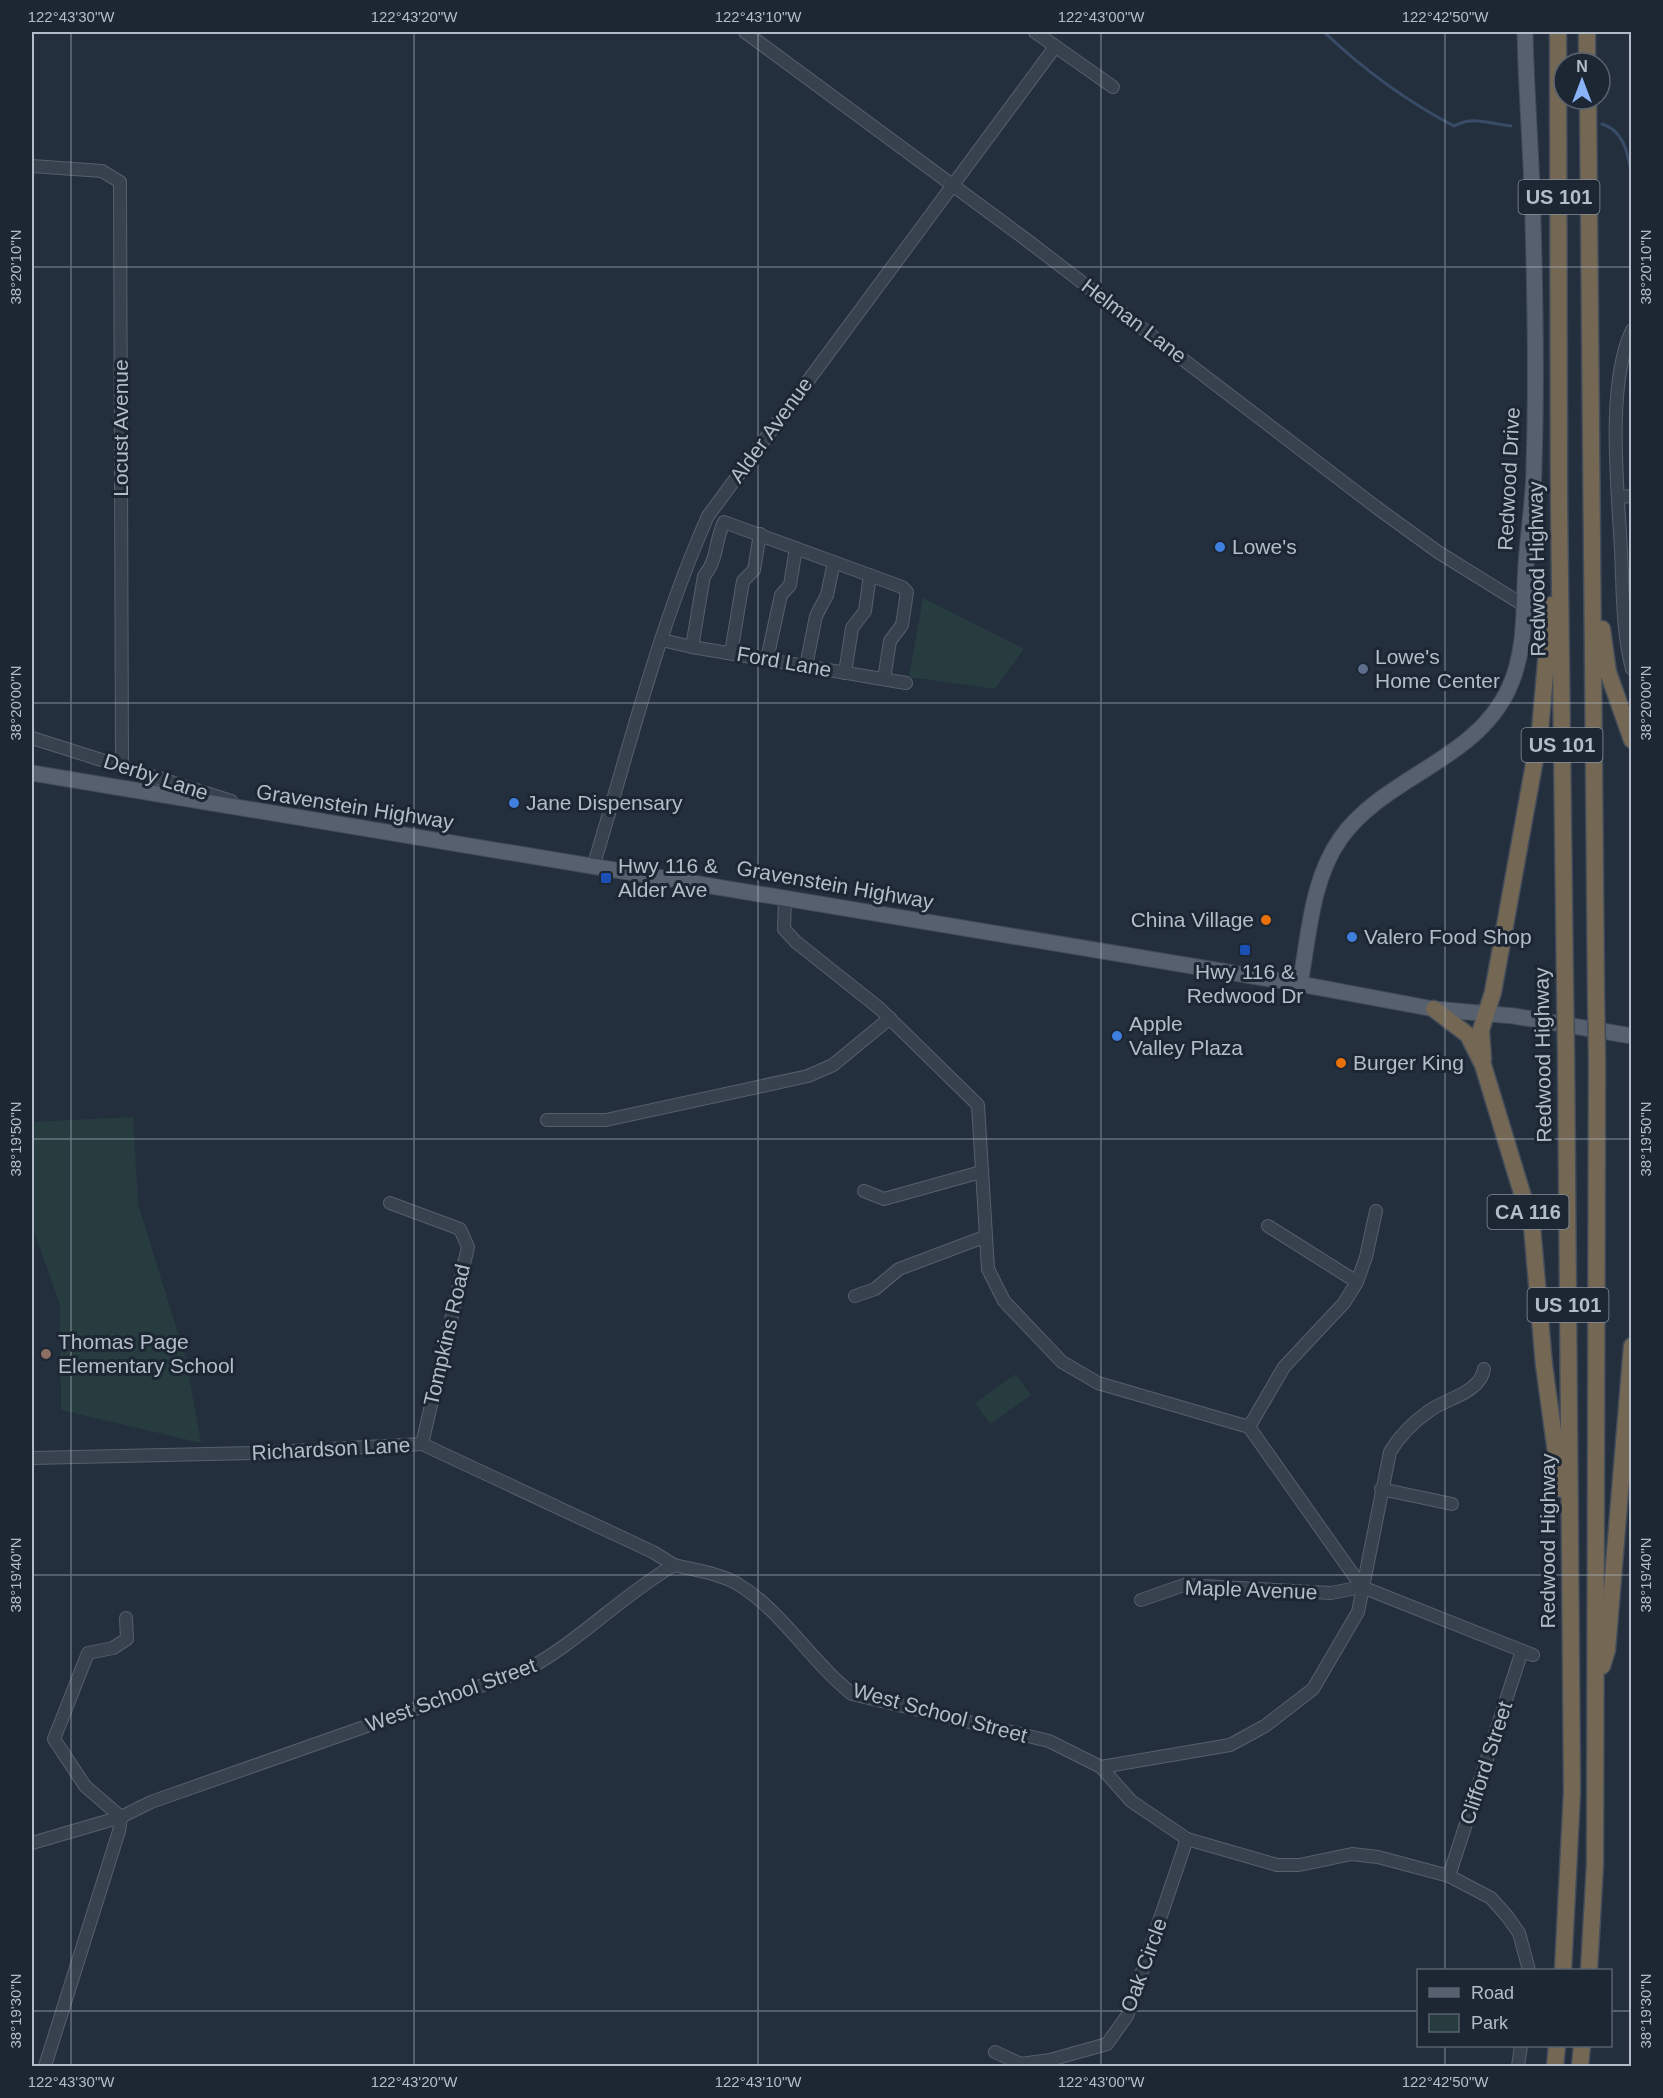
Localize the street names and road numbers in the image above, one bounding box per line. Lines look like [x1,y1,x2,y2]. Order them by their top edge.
road number: US 101 [1518,180,1600,214]
street label: Helman Lane [1077,274,1191,367]
street label: Locust Avenue [109,359,132,497]
street label: Alder Avenue [725,373,817,487]
street label: Redwood Drive [1493,407,1524,551]
street label: Redwood Highway [1523,481,1550,657]
street label: Ford Lane [735,642,833,681]
road number: US 101 [1522,728,1602,762]
street label: Derby Lane [101,749,211,804]
street label: Gravenstein Highway [255,780,456,834]
street label: Gravenstein Highway [735,856,936,913]
street label: Redwood Highway [1529,967,1556,1143]
road number: CA 116 [1488,1195,1568,1229]
street label: Tompkins Road [419,1262,474,1408]
road number: US 101 [1528,1288,1608,1322]
street label: Richardson Lane [251,1433,411,1464]
street label: Redwood Highway [1536,1453,1559,1629]
street label: Maple Avenue [1184,1576,1318,1603]
street label: West School Street [363,1653,539,1736]
street label: West School Street [851,1678,1030,1747]
street label: Clifford Street [1455,1698,1516,1827]
street label: Oak Circle [1116,1915,1171,2015]

